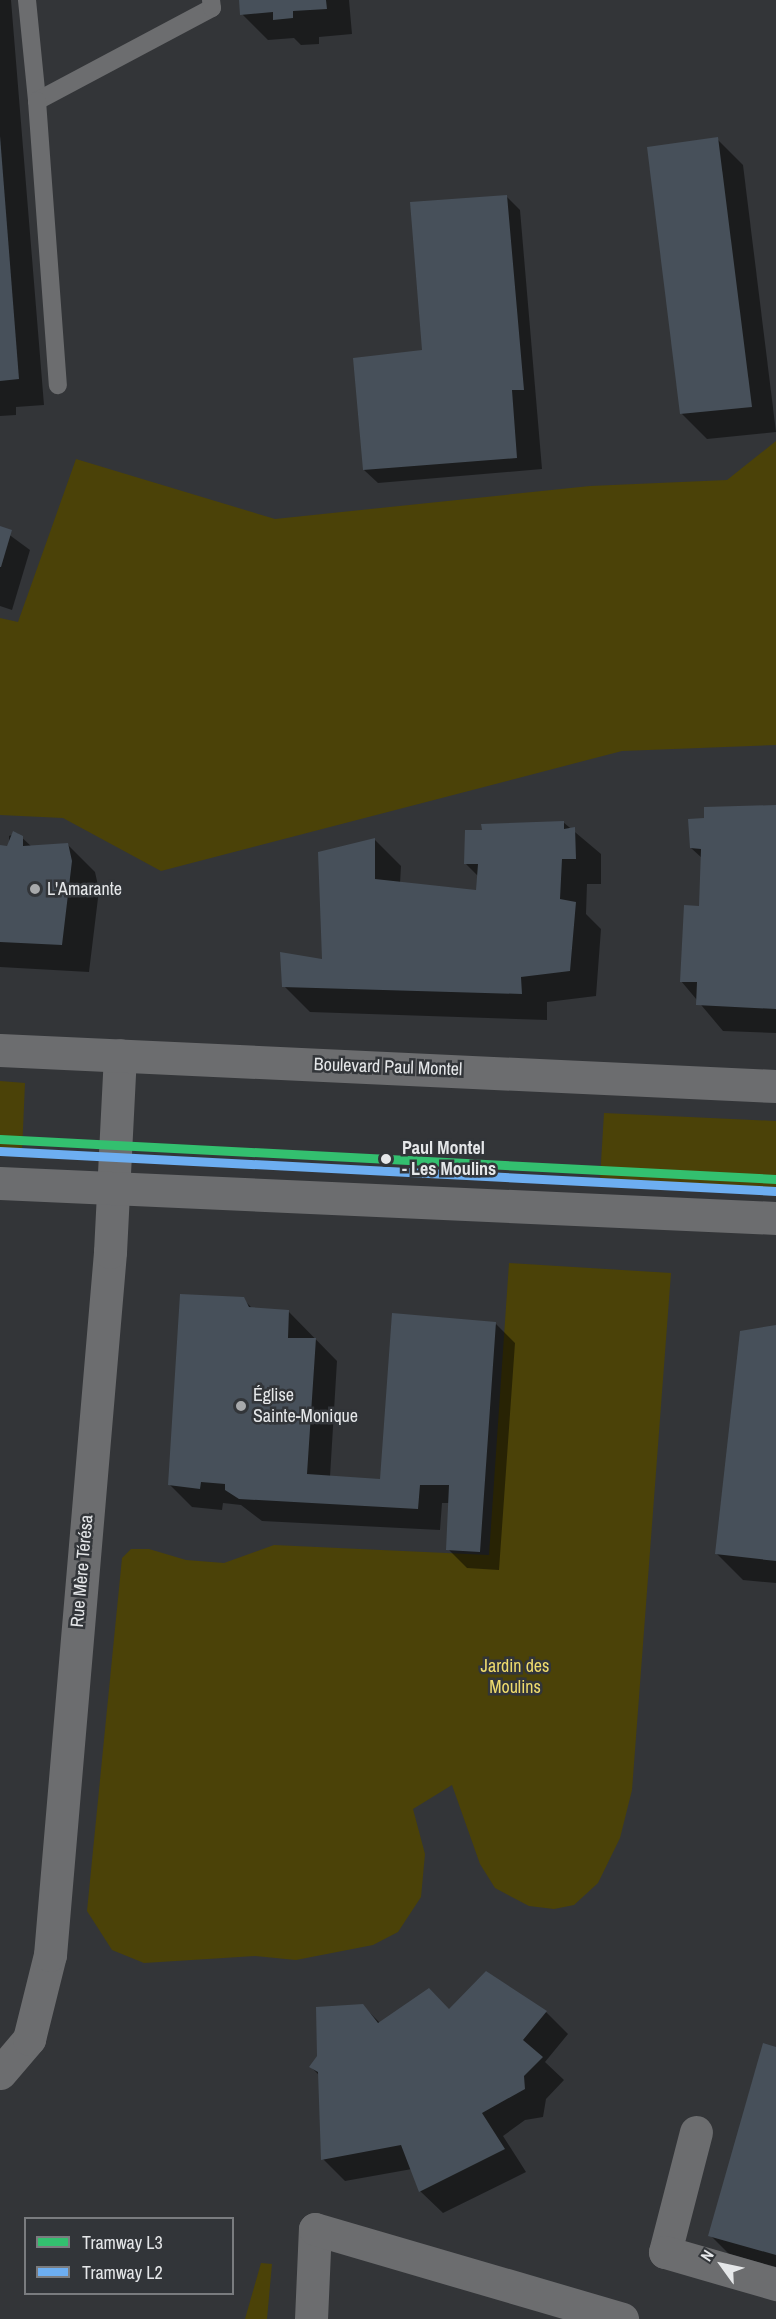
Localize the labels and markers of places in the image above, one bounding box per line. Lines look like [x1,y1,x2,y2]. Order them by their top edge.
place label: L'Amarante [47,878,122,900]
marker: L'Amarante [28,882,42,896]
place label: Paul Montel - Les Moulins [402,1138,496,1180]
marker: Paul Montel - Les Moulins [375,1148,397,1170]
place label: Église Sainte-Monique [253,1385,358,1428]
marker: Église Sainte-Monique [234,1399,248,1413]

